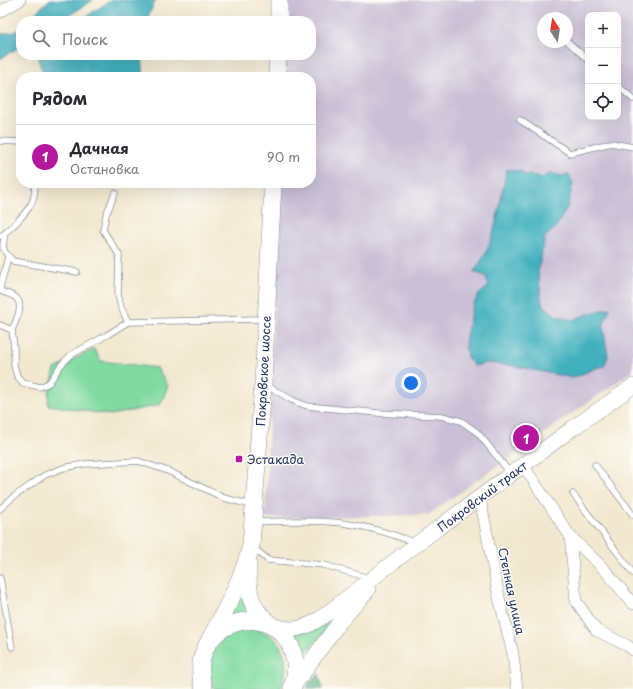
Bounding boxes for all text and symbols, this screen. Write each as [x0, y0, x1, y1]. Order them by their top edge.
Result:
north arrow [537, 12, 573, 48]
map controls [585, 12, 621, 120]
button: + [585, 12, 621, 48]
search box [16, 16, 316, 60]
icon: search [30, 27, 52, 49]
text: Поиск [62, 27, 108, 50]
button: − [585, 48, 621, 84]
button: locate [585, 84, 621, 120]
text: Рядом [32, 85, 87, 111]
text: Дачная [70, 136, 129, 159]
text: 1 [42, 147, 48, 166]
text: 90 m [267, 147, 300, 166]
text: Остановка [70, 159, 139, 178]
street label: Покровское шоссе [251, 315, 275, 427]
your location [401, 373, 421, 393]
pin: 1 [513, 423, 539, 453]
place label: Эстакада [247, 450, 304, 468]
marker: Эстакада [234, 454, 244, 464]
street label: Покровский тракт [433, 456, 531, 536]
street label: Степная улица [494, 546, 530, 637]

